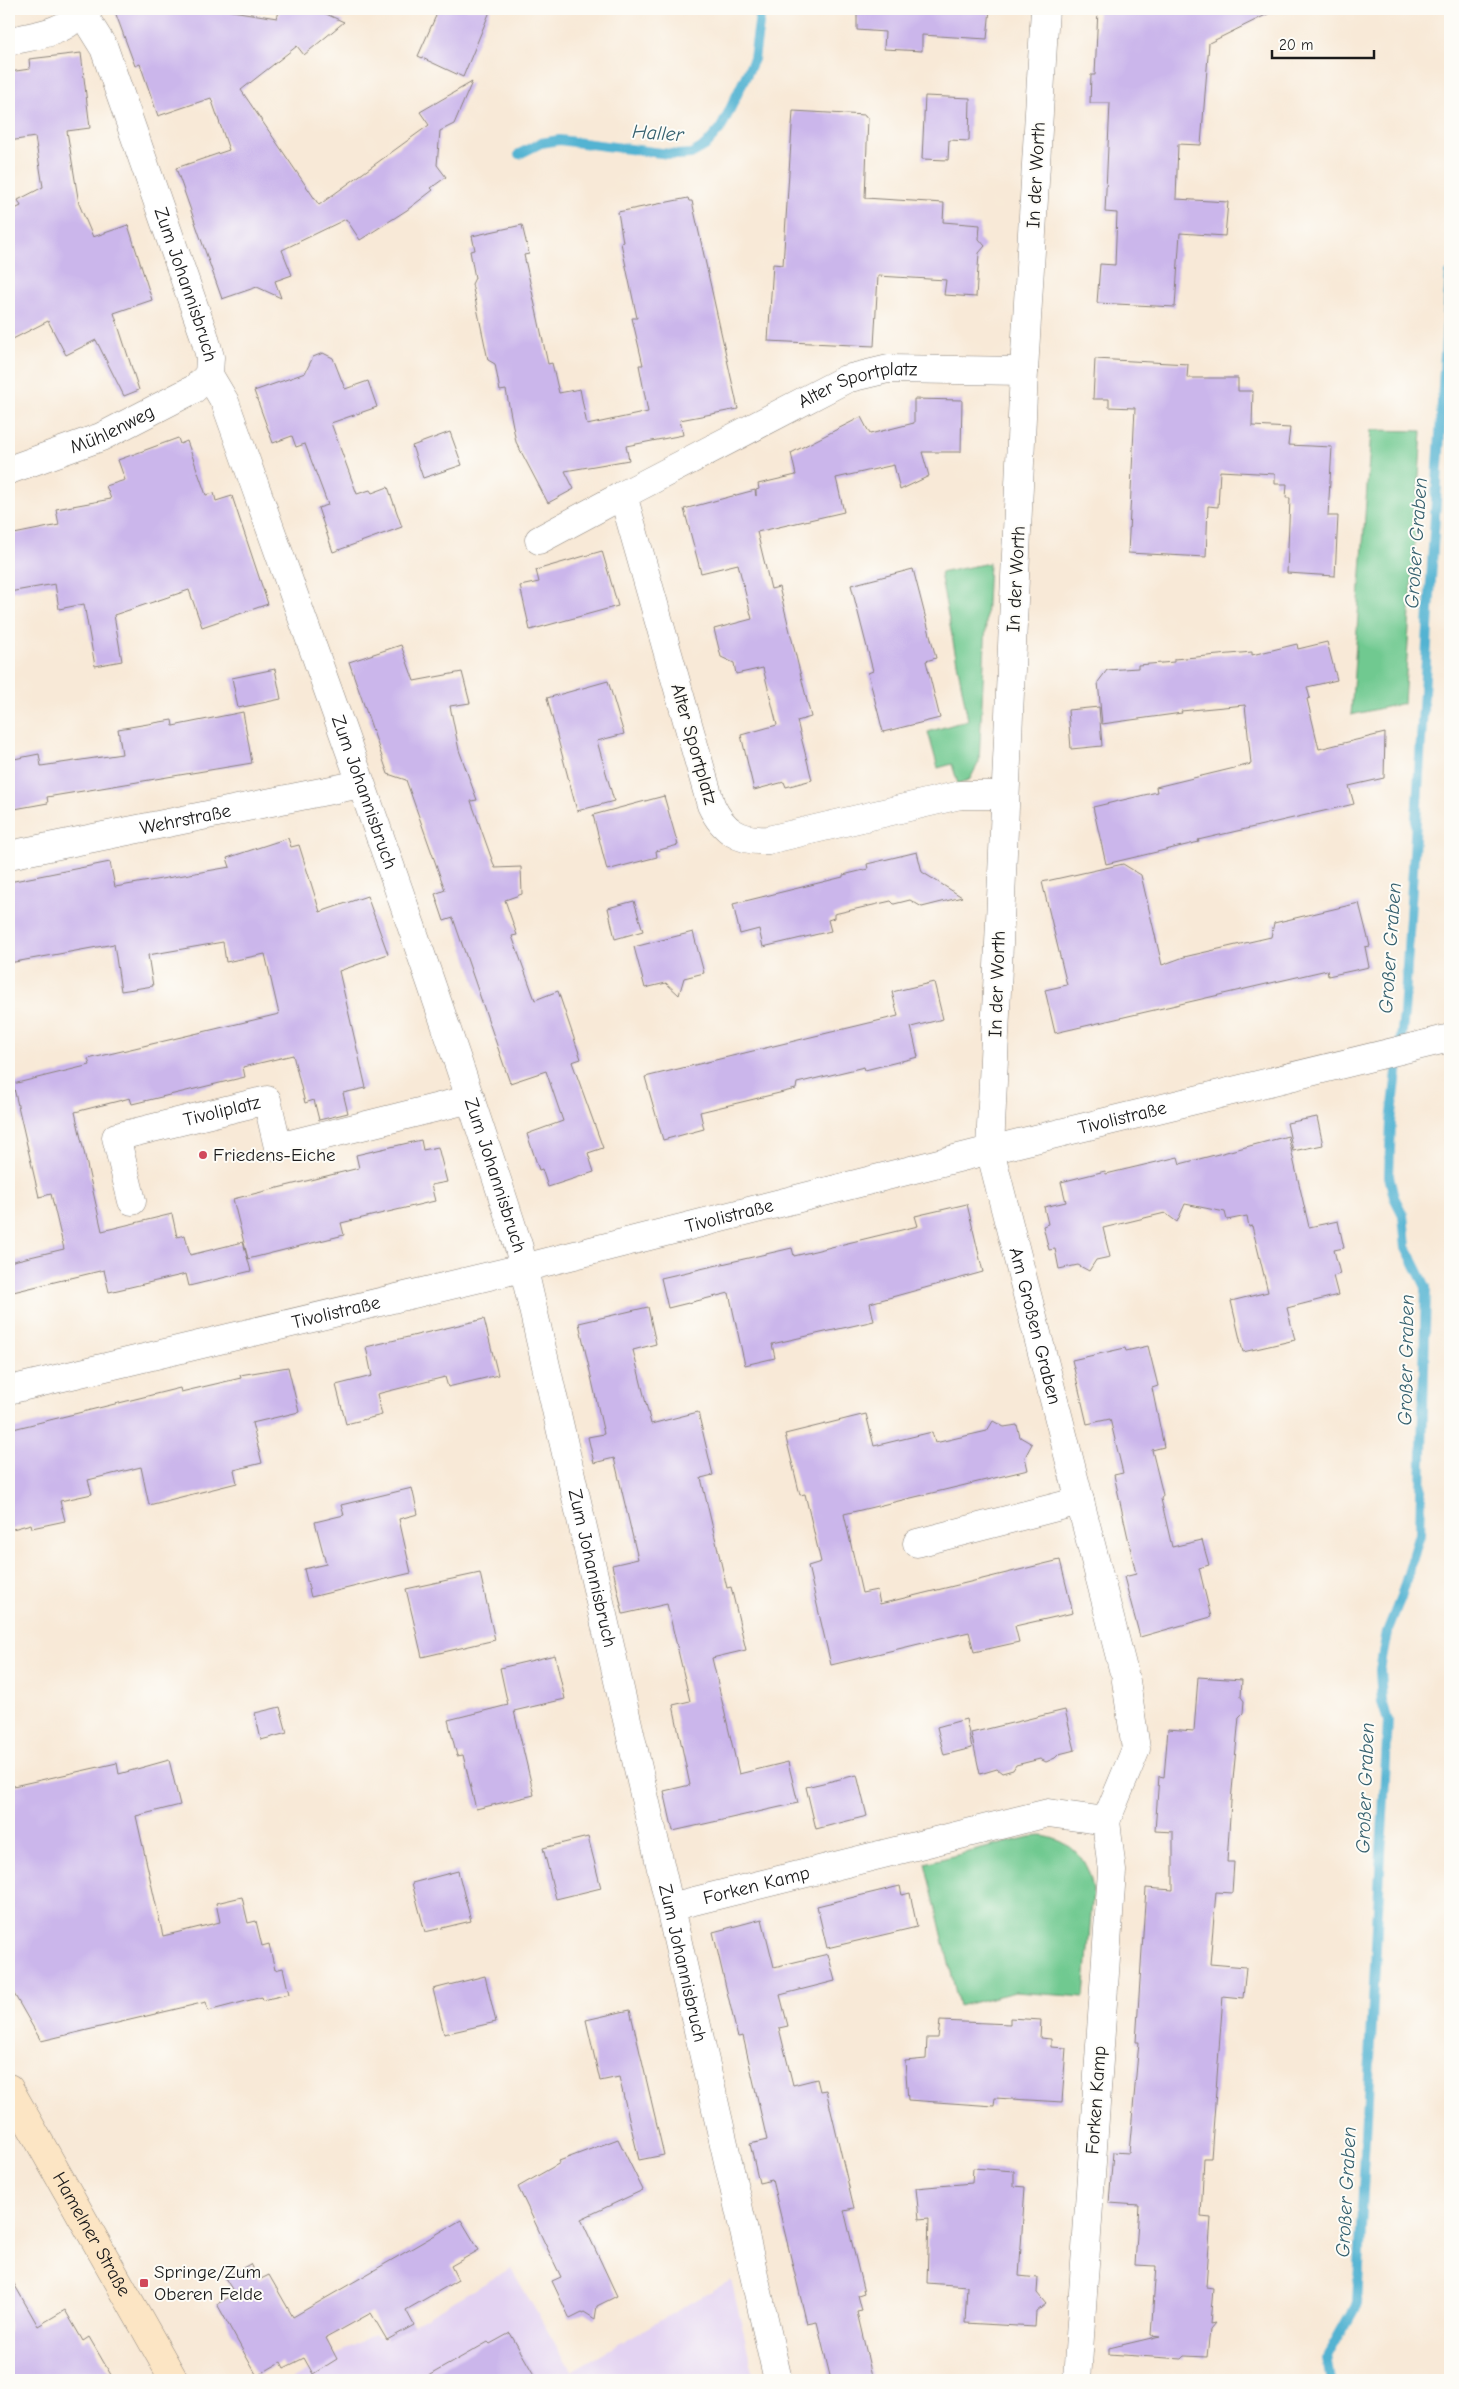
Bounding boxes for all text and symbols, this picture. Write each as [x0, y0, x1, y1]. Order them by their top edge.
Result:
scale bar [1272, 28, 1374, 60]
text: 20 m [1279, 36, 1313, 54]
water label: Haller [632, 120, 686, 146]
street label: In der Worth [1022, 121, 1050, 229]
street label: Zum Johannisbruch [149, 205, 222, 364]
street label: Alter Sportplatz [794, 358, 917, 413]
street label: Mühlenweg [67, 400, 158, 458]
water label: Großer Graben [1400, 477, 1432, 609]
street label: In der Worth [1002, 525, 1030, 633]
street label: Alter Sportplatz [666, 681, 722, 807]
street label: Zum Johannisbruch [327, 712, 402, 872]
street label: Wehrstraße [138, 799, 233, 839]
water label: Großer Graben [1374, 882, 1406, 1014]
street label: In der Worth [984, 930, 1010, 1038]
street label: Tivoliplatz [181, 1091, 262, 1131]
street label: Zum Johannisbruch [460, 1095, 531, 1256]
street label: Tivolistraße [1076, 1096, 1169, 1139]
place label: Friedens-Eiche [213, 1144, 336, 1166]
marker: Friedens-Eiche [197, 1149, 209, 1161]
street label: Tivolistraße [683, 1194, 776, 1238]
street label: Am Großen Graben [1004, 1245, 1066, 1407]
street label: Tivolistraße [289, 1291, 382, 1334]
water label: Großer Graben [1393, 1294, 1419, 1426]
street label: Zum Johannisbruch [564, 1487, 621, 1650]
water label: Großer Graben [1351, 1722, 1379, 1854]
street label: Forken Kamp [701, 1862, 812, 1909]
street label: Zum Johannisbruch [654, 1882, 711, 2044]
street label: Forken Kamp [1081, 2045, 1111, 2155]
water label: Großer Graben [1331, 2126, 1361, 2258]
street label: Hamelner Straße [48, 2168, 136, 2300]
place label: Springe/Zum Oberen Felde [154, 2261, 263, 2305]
marker: Springe/Zum Oberen Felde [138, 2277, 150, 2289]

